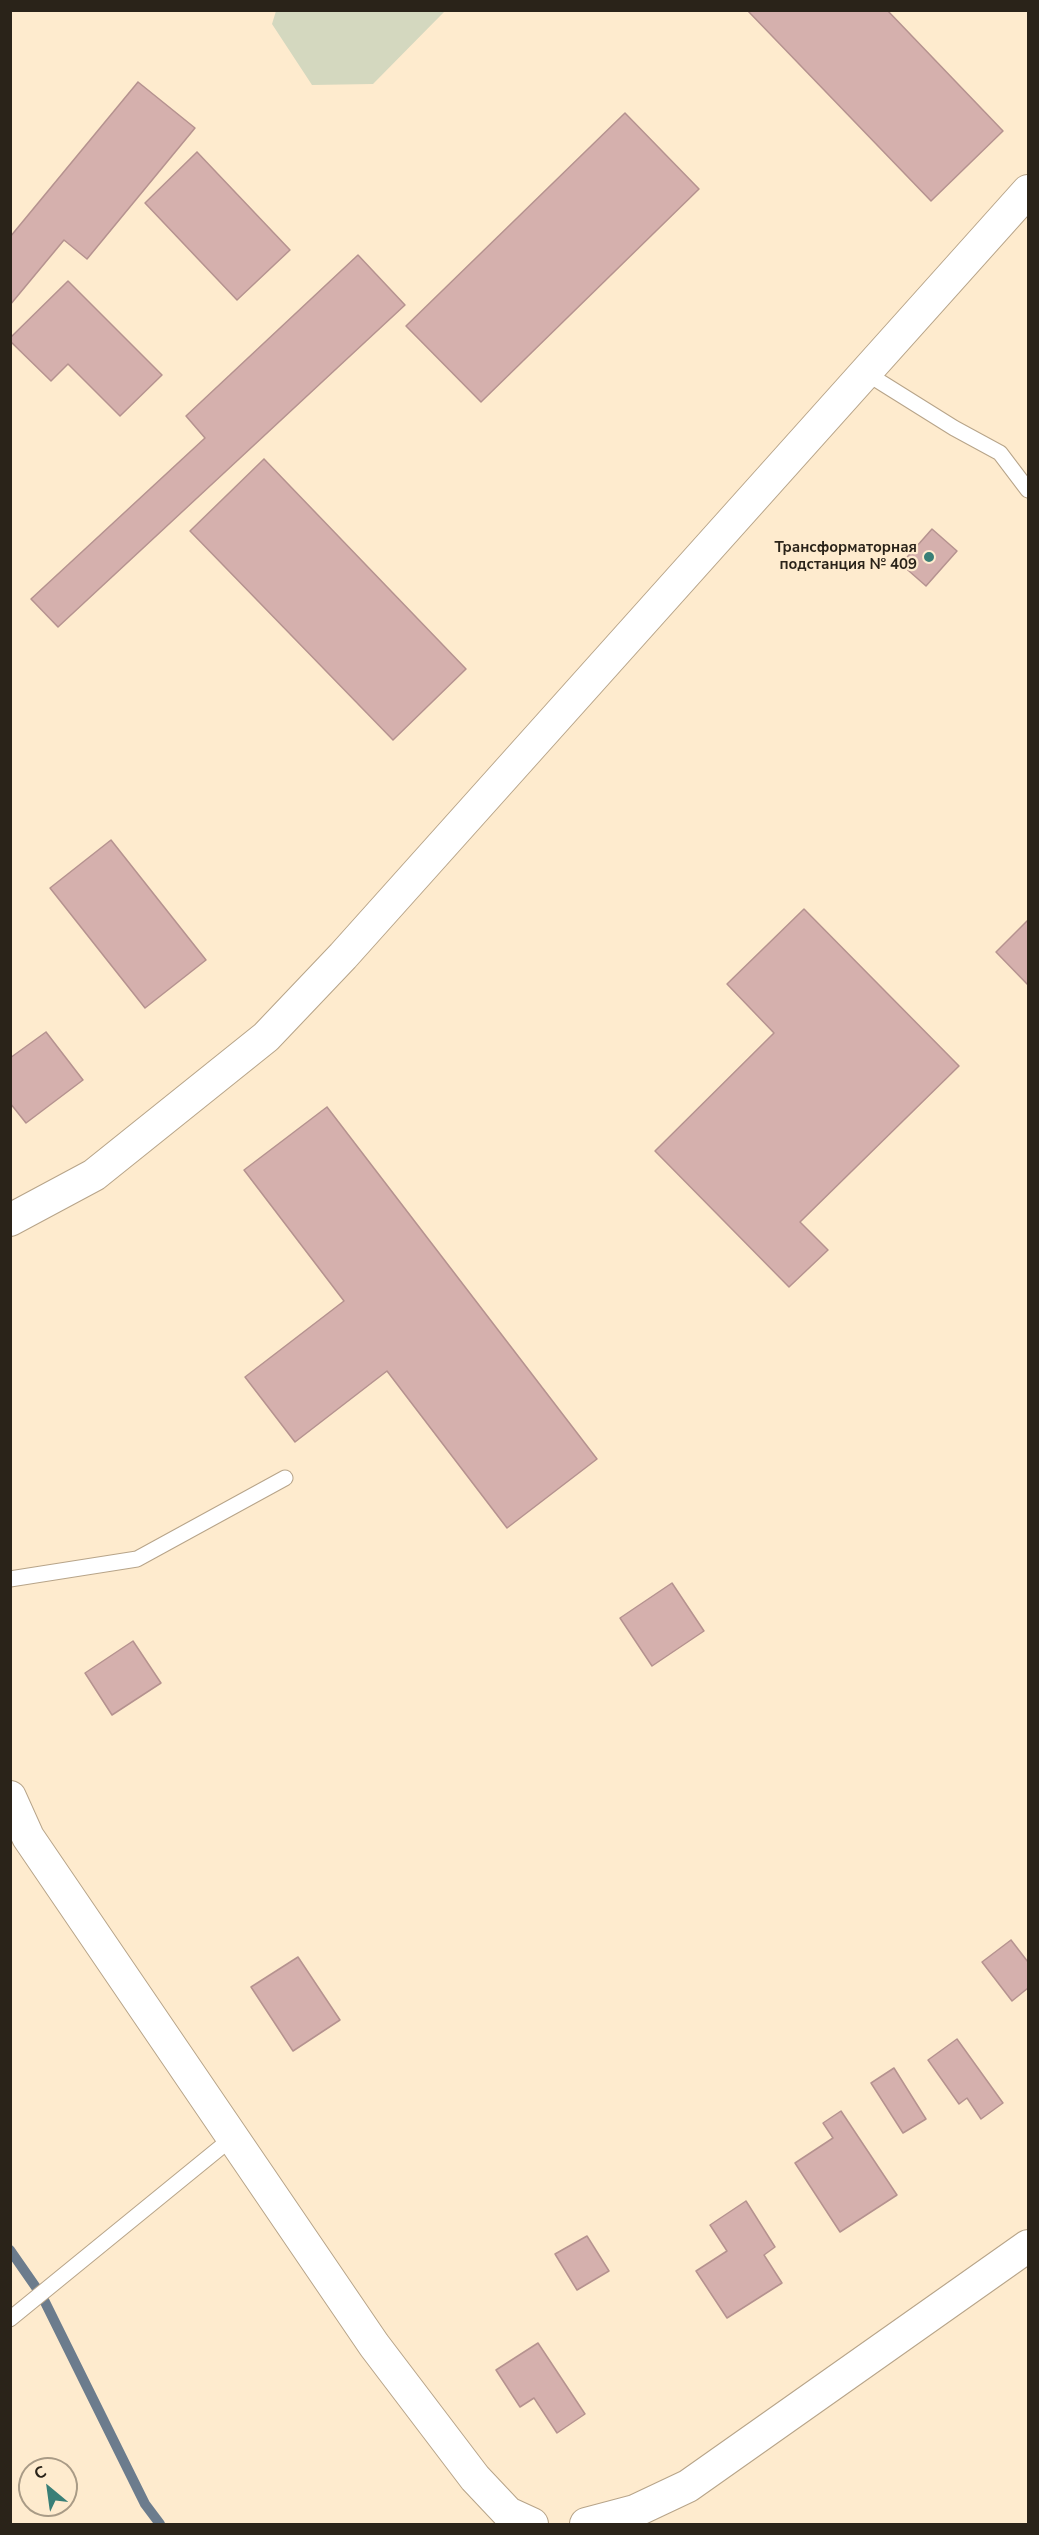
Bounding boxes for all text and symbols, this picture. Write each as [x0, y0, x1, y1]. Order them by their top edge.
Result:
place label: Трансформаторная подстанция № 409 [774, 539, 917, 574]
marker: Трансформаторная подстанция № 409 [922, 550, 936, 564]
north arrow [18, 2457, 78, 2517]
text: С [30, 2461, 50, 2485]

